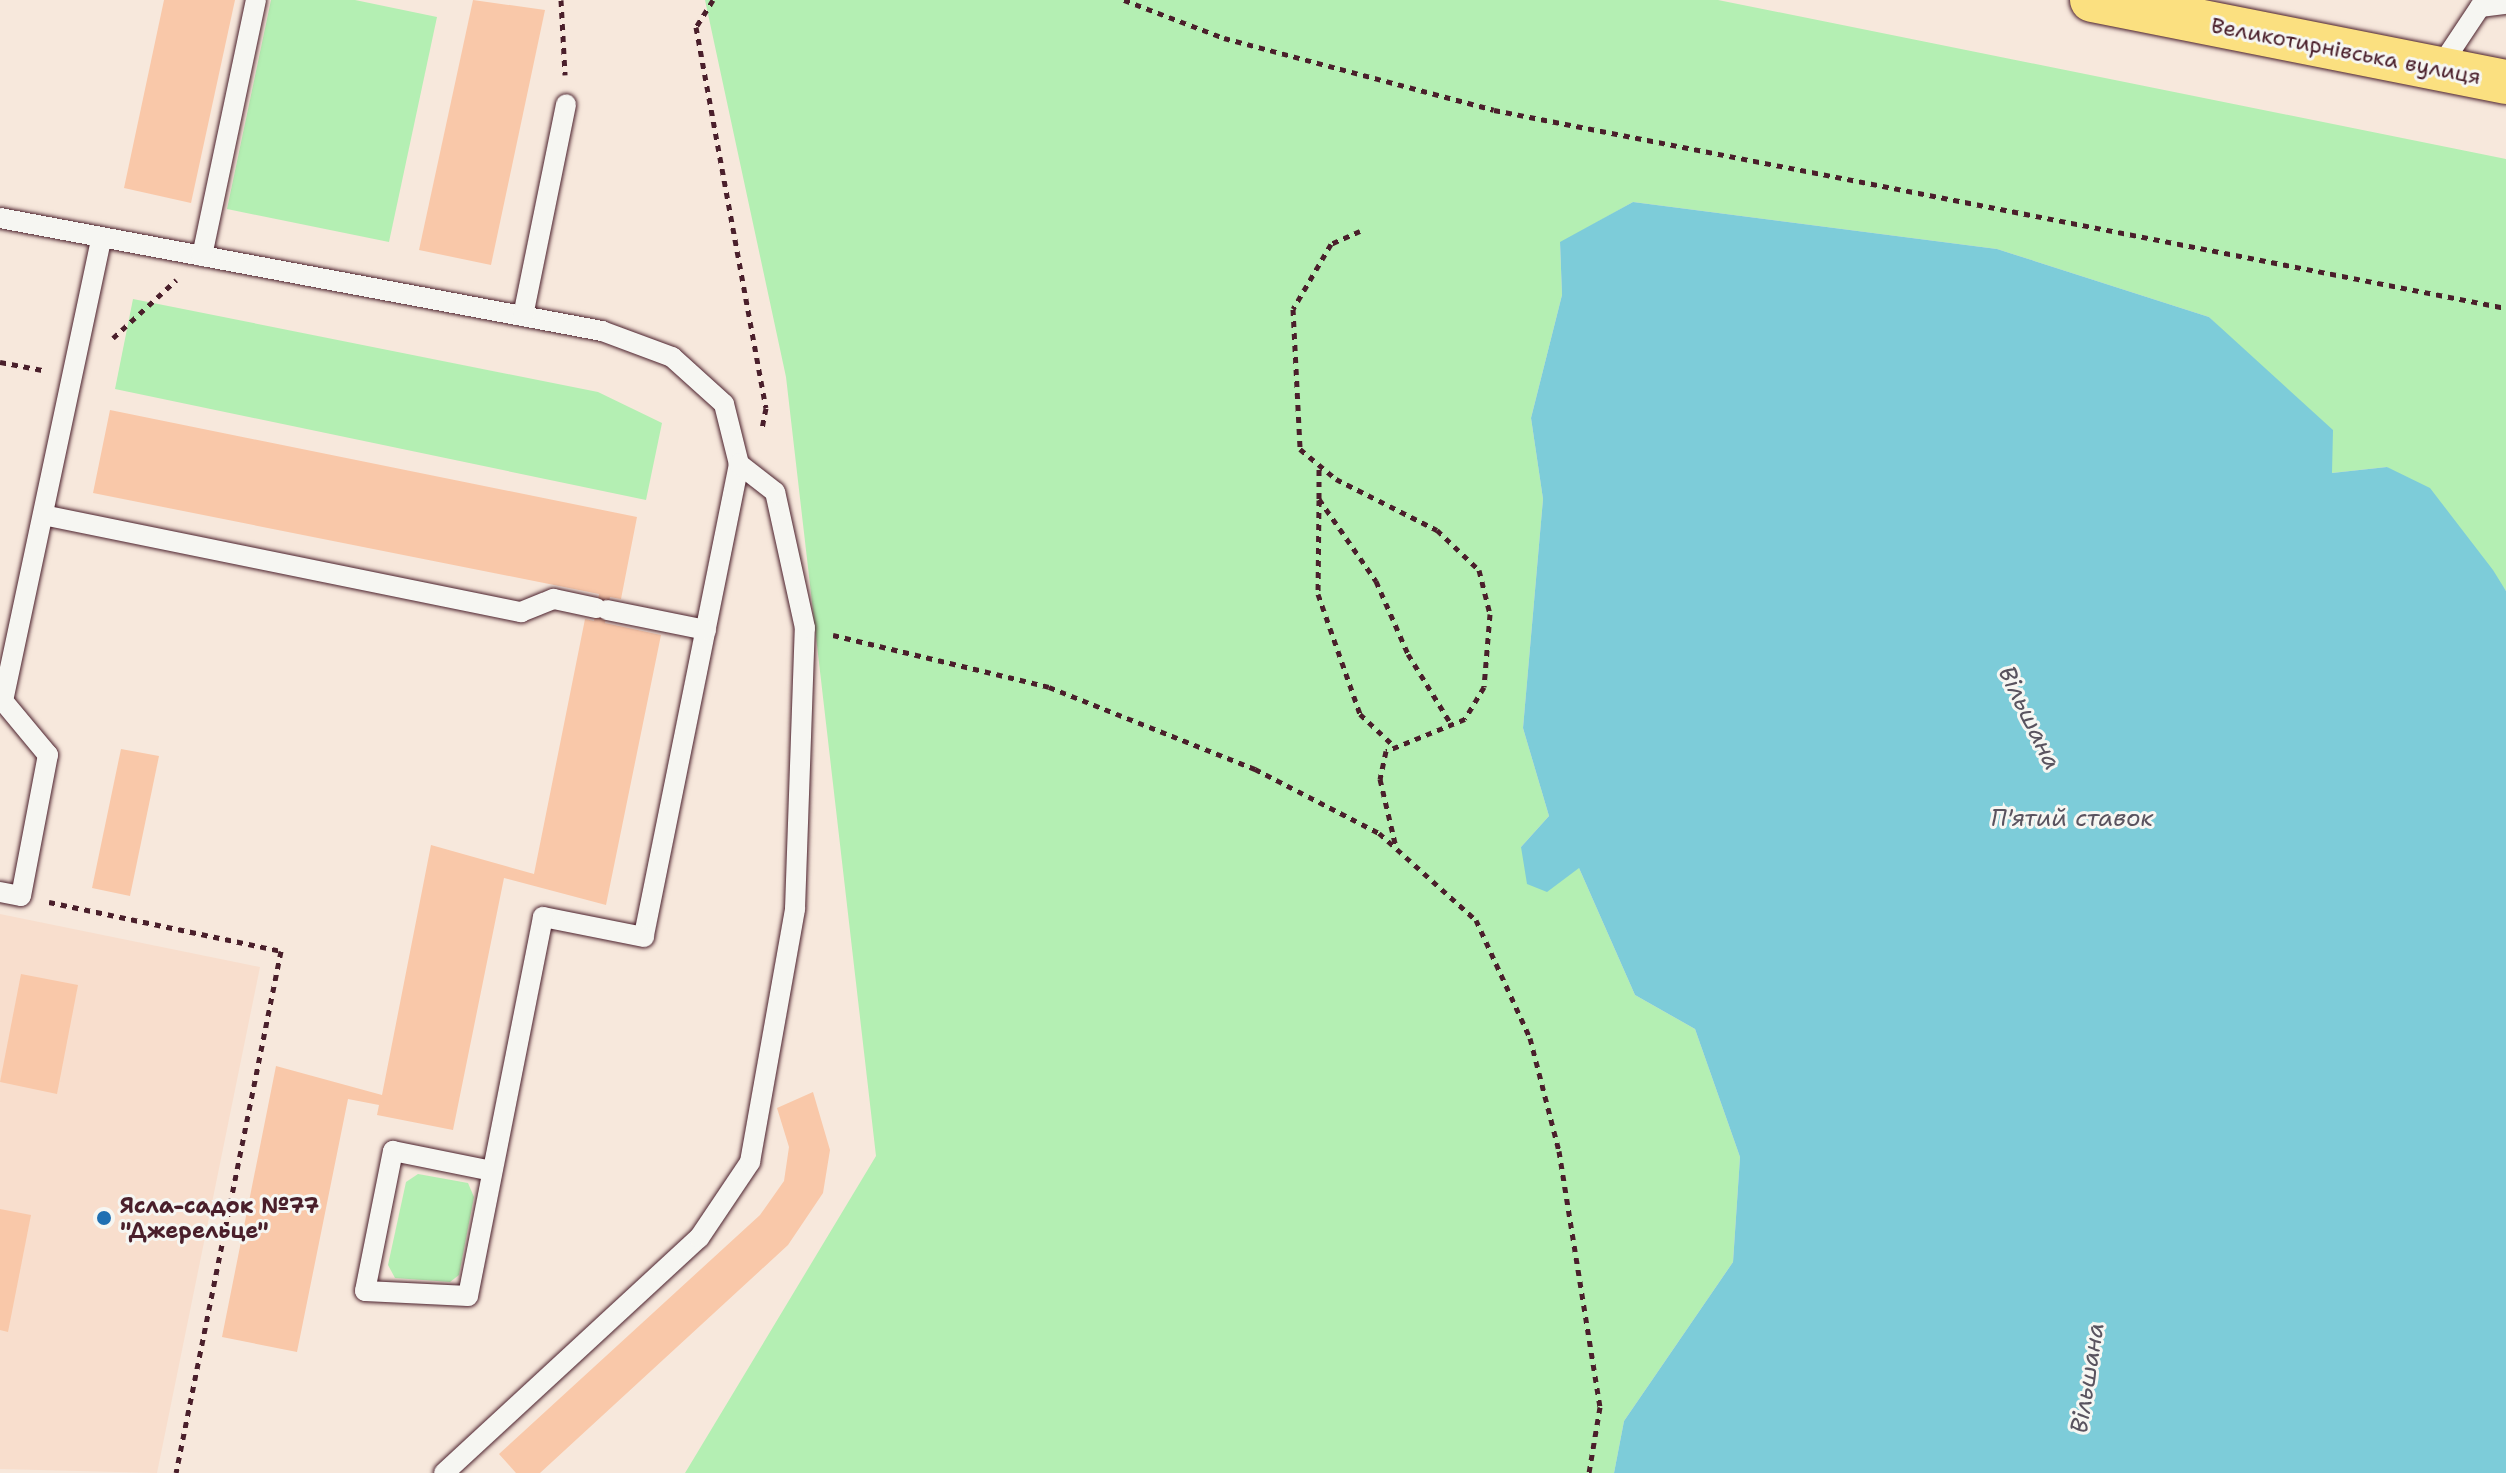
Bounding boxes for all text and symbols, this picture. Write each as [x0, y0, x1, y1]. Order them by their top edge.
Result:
street label: Великотирнівська вулиця [2209, 12, 2483, 90]
water label: Вільшана [1992, 661, 2066, 775]
water label: П'ятий ставок [1991, 805, 2153, 833]
place label: Ясла-садок №77 "Джерельце" [120, 1192, 319, 1244]
marker: Ясла-садок №77 "Джерельце" [95, 1209, 113, 1227]
water label: Вільшана [2065, 1321, 2111, 1435]

